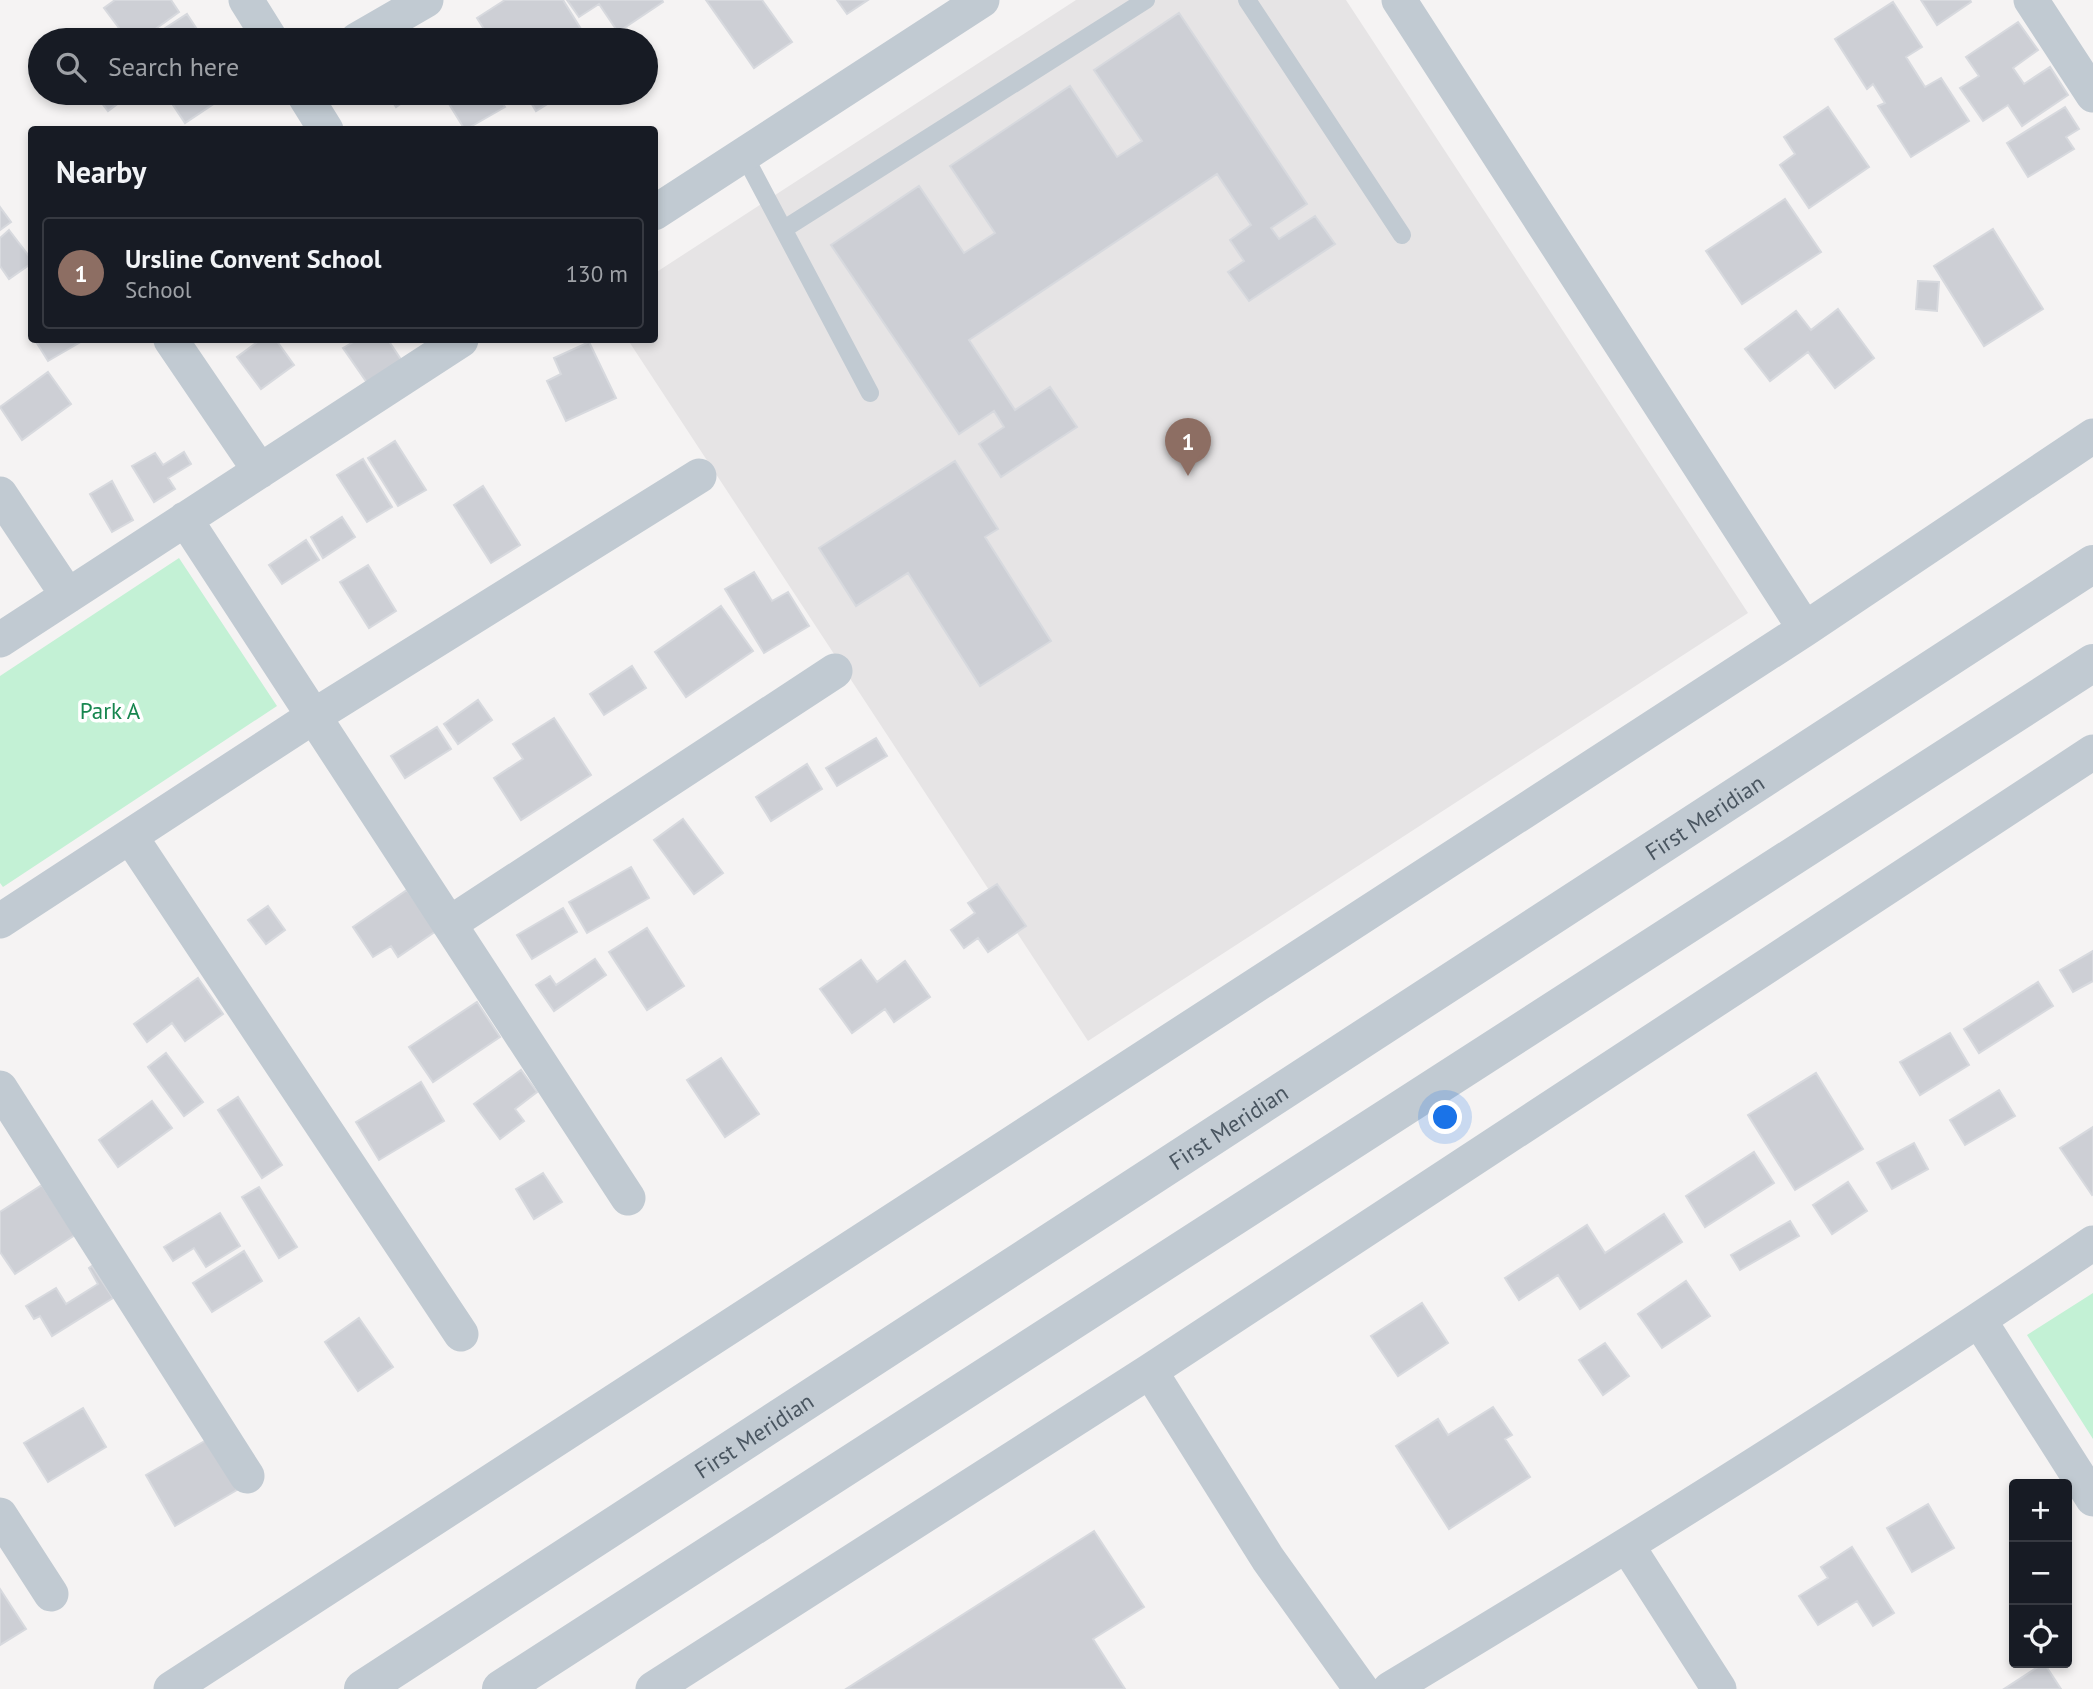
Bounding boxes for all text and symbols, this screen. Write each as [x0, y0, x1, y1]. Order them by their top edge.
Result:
search box [28, 28, 658, 105]
icon: search [52, 48, 90, 86]
text: Search here [108, 50, 239, 83]
text: Nearby [56, 152, 146, 191]
text: Ursline Convent School [125, 242, 381, 275]
text: 1 [74, 259, 88, 288]
text: 130 m [566, 259, 628, 288]
text: School [125, 275, 192, 304]
pin: 1 [1165, 418, 1211, 476]
park label: Park A [80, 696, 141, 725]
street label: First Meridian [1639, 768, 1769, 866]
street label: First Meridian [1163, 1077, 1293, 1176]
your location [1428, 1100, 1462, 1134]
street label: First Meridian [689, 1386, 819, 1484]
map controls [2009, 1479, 2072, 1668]
button: + [2009, 1479, 2072, 1542]
button: − [2009, 1542, 2072, 1605]
button: locate [2009, 1605, 2072, 1668]

